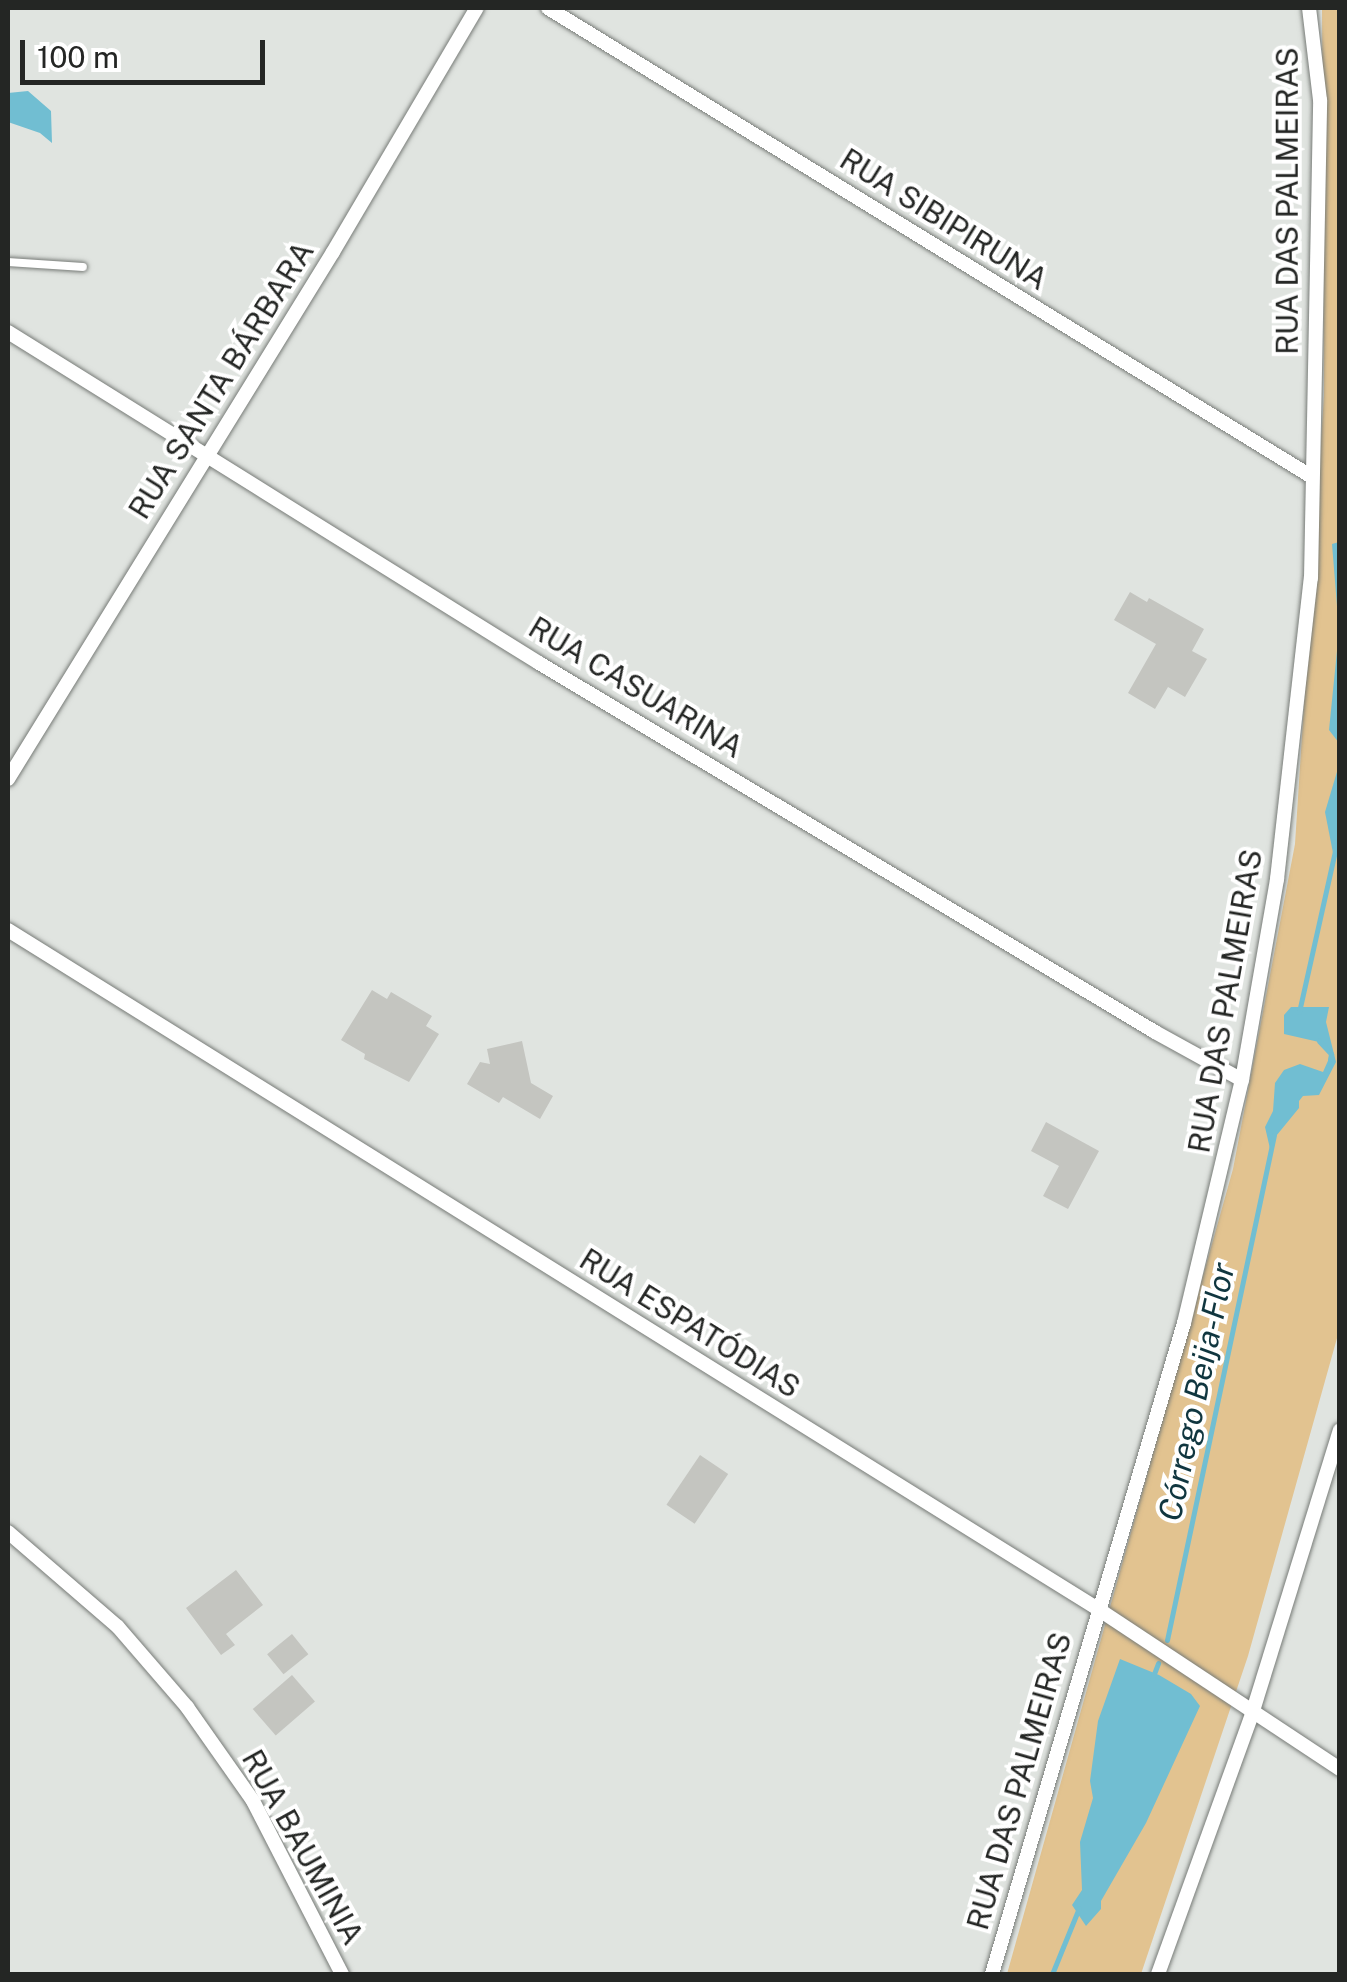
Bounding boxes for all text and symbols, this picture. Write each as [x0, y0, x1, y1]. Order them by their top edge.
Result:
scale bar [25, 20, 270, 82]
text: 100 m [37, 39, 119, 75]
street label: RUA DAS PALMEIRAS [1269, 47, 1305, 355]
street label: RUA SIBIPIRUNA [834, 141, 1054, 297]
street label: RUA SANTA BÁRBARA [121, 235, 321, 525]
street label: RUA CASUARINA [522, 609, 750, 765]
street label: RUA DAS PALMEIRAS [1181, 846, 1269, 1156]
street label: RUA ESPATÓDIAS [573, 1241, 807, 1405]
water label: Córrego Beija-Flor [1151, 1259, 1243, 1525]
street label: RUA DAS PALMEIRAS [959, 1628, 1079, 1934]
street label: RUA BAUMINIA [235, 1743, 371, 1951]

